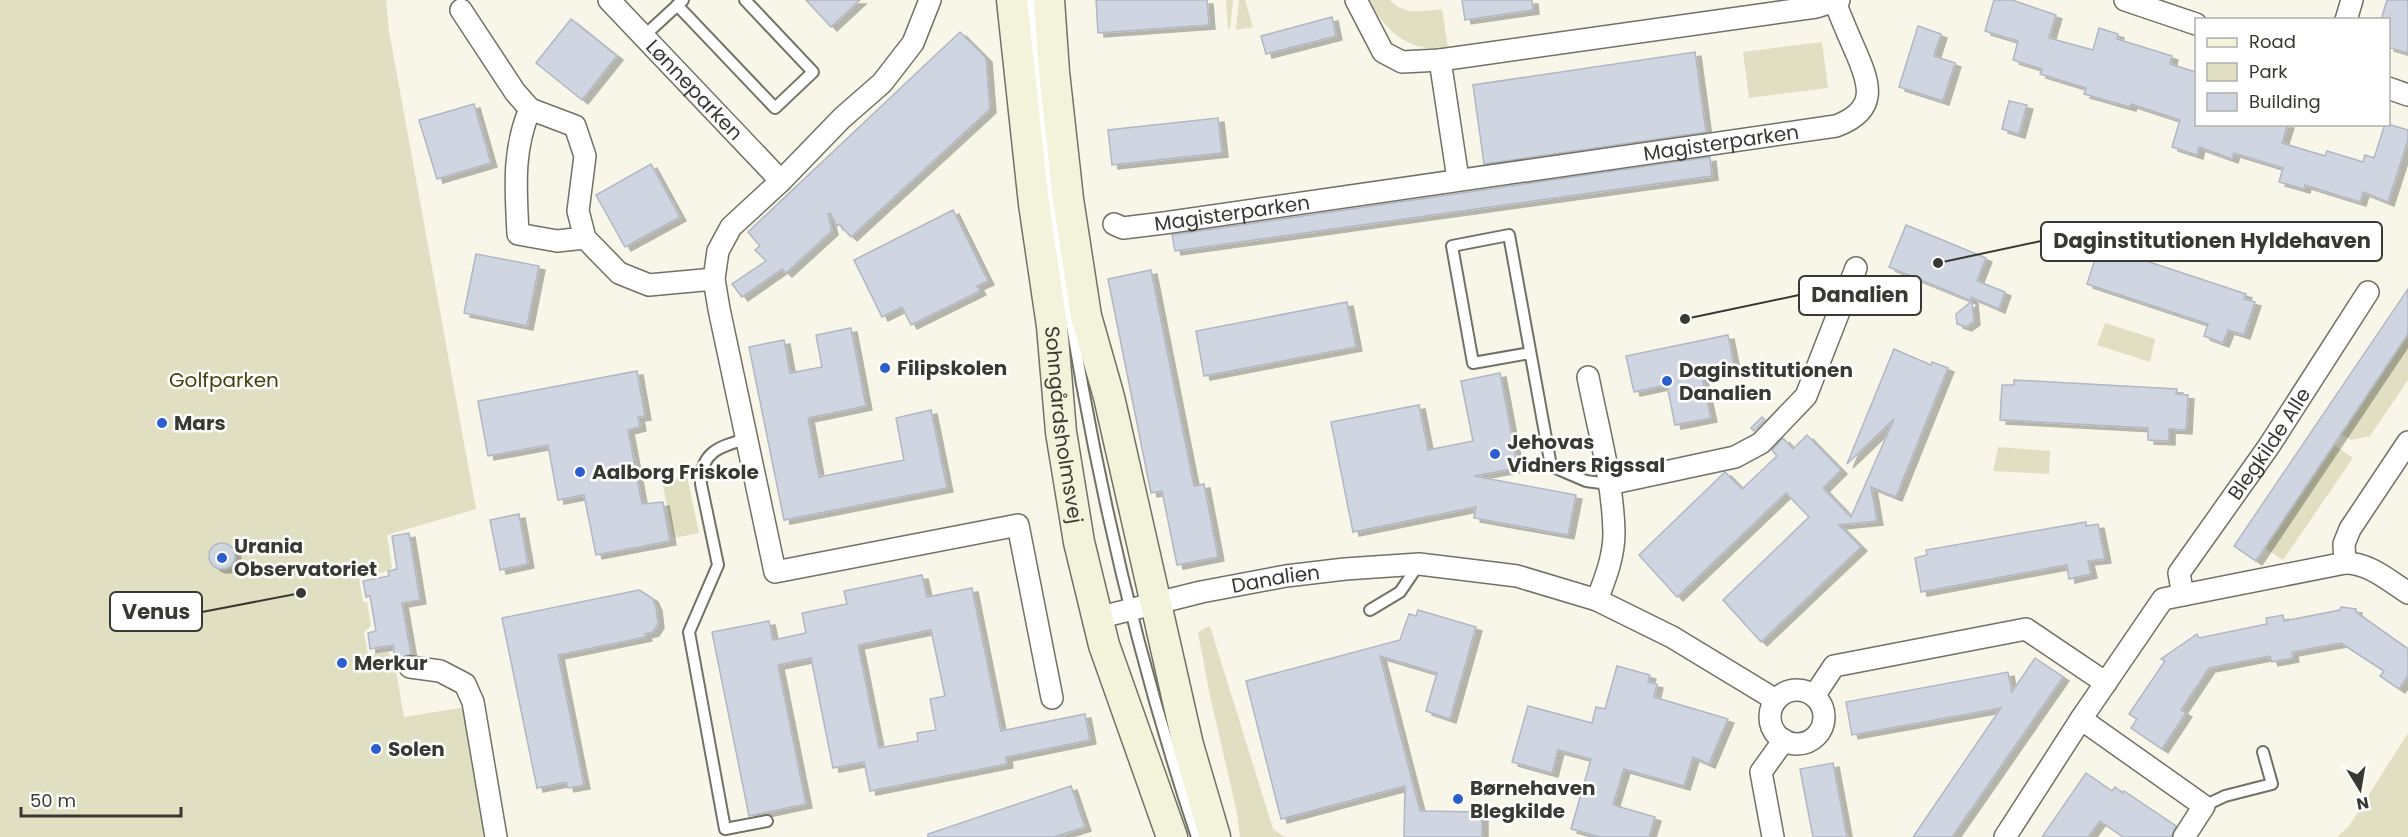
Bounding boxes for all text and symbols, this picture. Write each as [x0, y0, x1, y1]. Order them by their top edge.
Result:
legend [2195, 18, 2390, 126]
text: Road [2249, 29, 2296, 54]
street label: Lønneparken [640, 33, 749, 146]
text: Park [2249, 59, 2288, 84]
text: Building [2249, 89, 2321, 114]
street label: Magisterparken [1641, 118, 1801, 168]
street label: Magisterparken [1153, 188, 1312, 238]
callout: Daginstitutionen Hyldehaven [2041, 222, 2382, 261]
text: Daginstitutionen Hyldehaven [2053, 226, 2371, 255]
callout: Danalien [1799, 276, 1921, 315]
text: Danalien [1811, 280, 1909, 309]
street label: Sohngårdsholmsvej [1038, 325, 1090, 526]
place label: Filipskolen [897, 354, 1007, 382]
place label: Daginstitutionen Danalien [1679, 356, 1853, 407]
marker: Filipskolen [878, 361, 892, 375]
park label: Golfparken [169, 366, 279, 394]
marker: Daginstitutionen Danalien [1660, 374, 1674, 388]
street label: Blegkilde Alle [2221, 382, 2317, 506]
place label: Mars [174, 409, 226, 437]
marker: Mars [155, 416, 169, 430]
place label: Jehovas Vidners Rigssal [1507, 428, 1665, 479]
marker: Jehovas Vidners Rigssal [1488, 447, 1502, 461]
place label: Aalborg Friskole [592, 458, 759, 486]
marker: Aalborg Friskole [573, 465, 587, 479]
place label: Urania Observatoriet [234, 532, 377, 583]
marker: Urania Observatoriet [215, 551, 229, 565]
street label: Danalien [1229, 558, 1321, 600]
callout: Venus [110, 592, 202, 631]
text: Venus [122, 597, 190, 626]
place label: Merkur [354, 649, 428, 677]
marker: Merkur [335, 656, 349, 670]
place label: Solen [388, 735, 445, 763]
marker: Solen [369, 742, 383, 756]
north arrow [2330, 759, 2390, 819]
place label: Børnehaven Blegkilde [1470, 774, 1596, 825]
scale bar [21, 780, 182, 818]
text: 50 m [30, 788, 76, 813]
text: N [2355, 791, 2371, 816]
marker: Børnehaven Blegkilde [1451, 792, 1465, 806]

